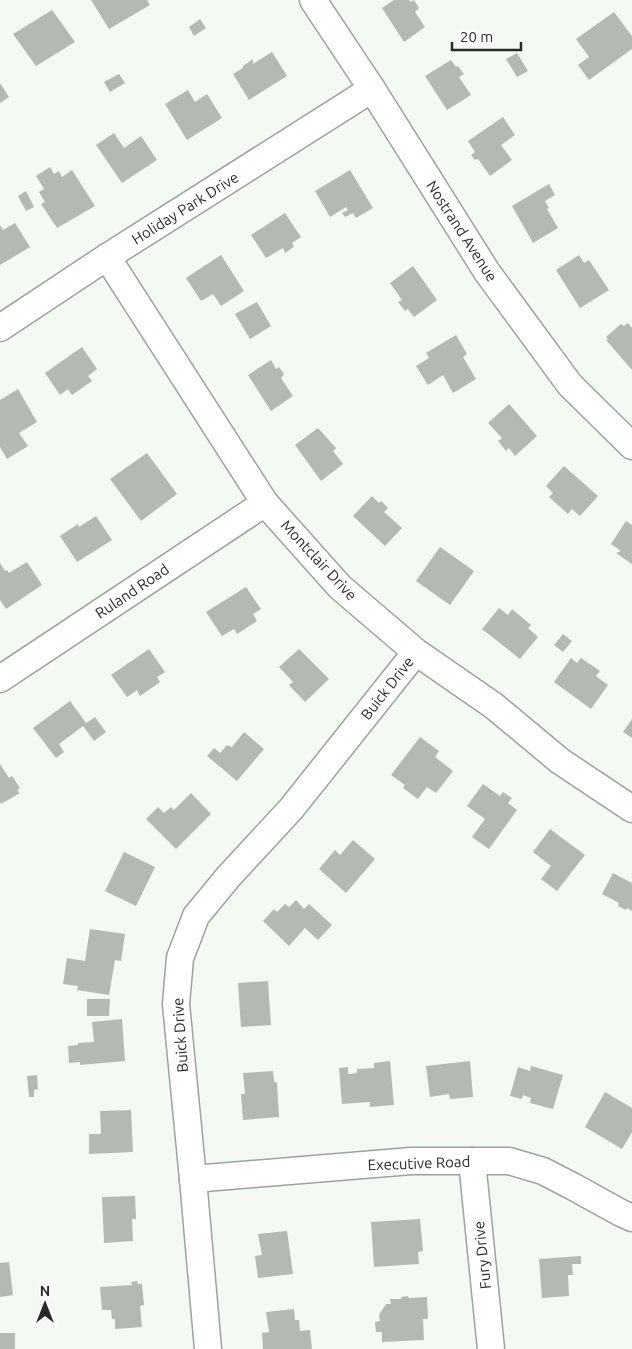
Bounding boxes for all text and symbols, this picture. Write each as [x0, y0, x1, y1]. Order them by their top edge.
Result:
scale bar [452, 20, 521, 52]
text: 20 m [460, 28, 493, 45]
street label: Holiday Park Drive [128, 168, 242, 248]
street label: Nostrand Avenue [423, 177, 501, 285]
street label: Montclair Drive [278, 516, 360, 604]
street label: Ruland Road [92, 560, 172, 622]
street label: Buick Drive [357, 653, 417, 723]
street label: Buick Drive [169, 997, 191, 1073]
street label: Executive Road [367, 1153, 471, 1173]
street label: Fury Drive [470, 1220, 494, 1290]
north arrow [20, 1279, 70, 1329]
text: N [40, 1283, 50, 1299]

